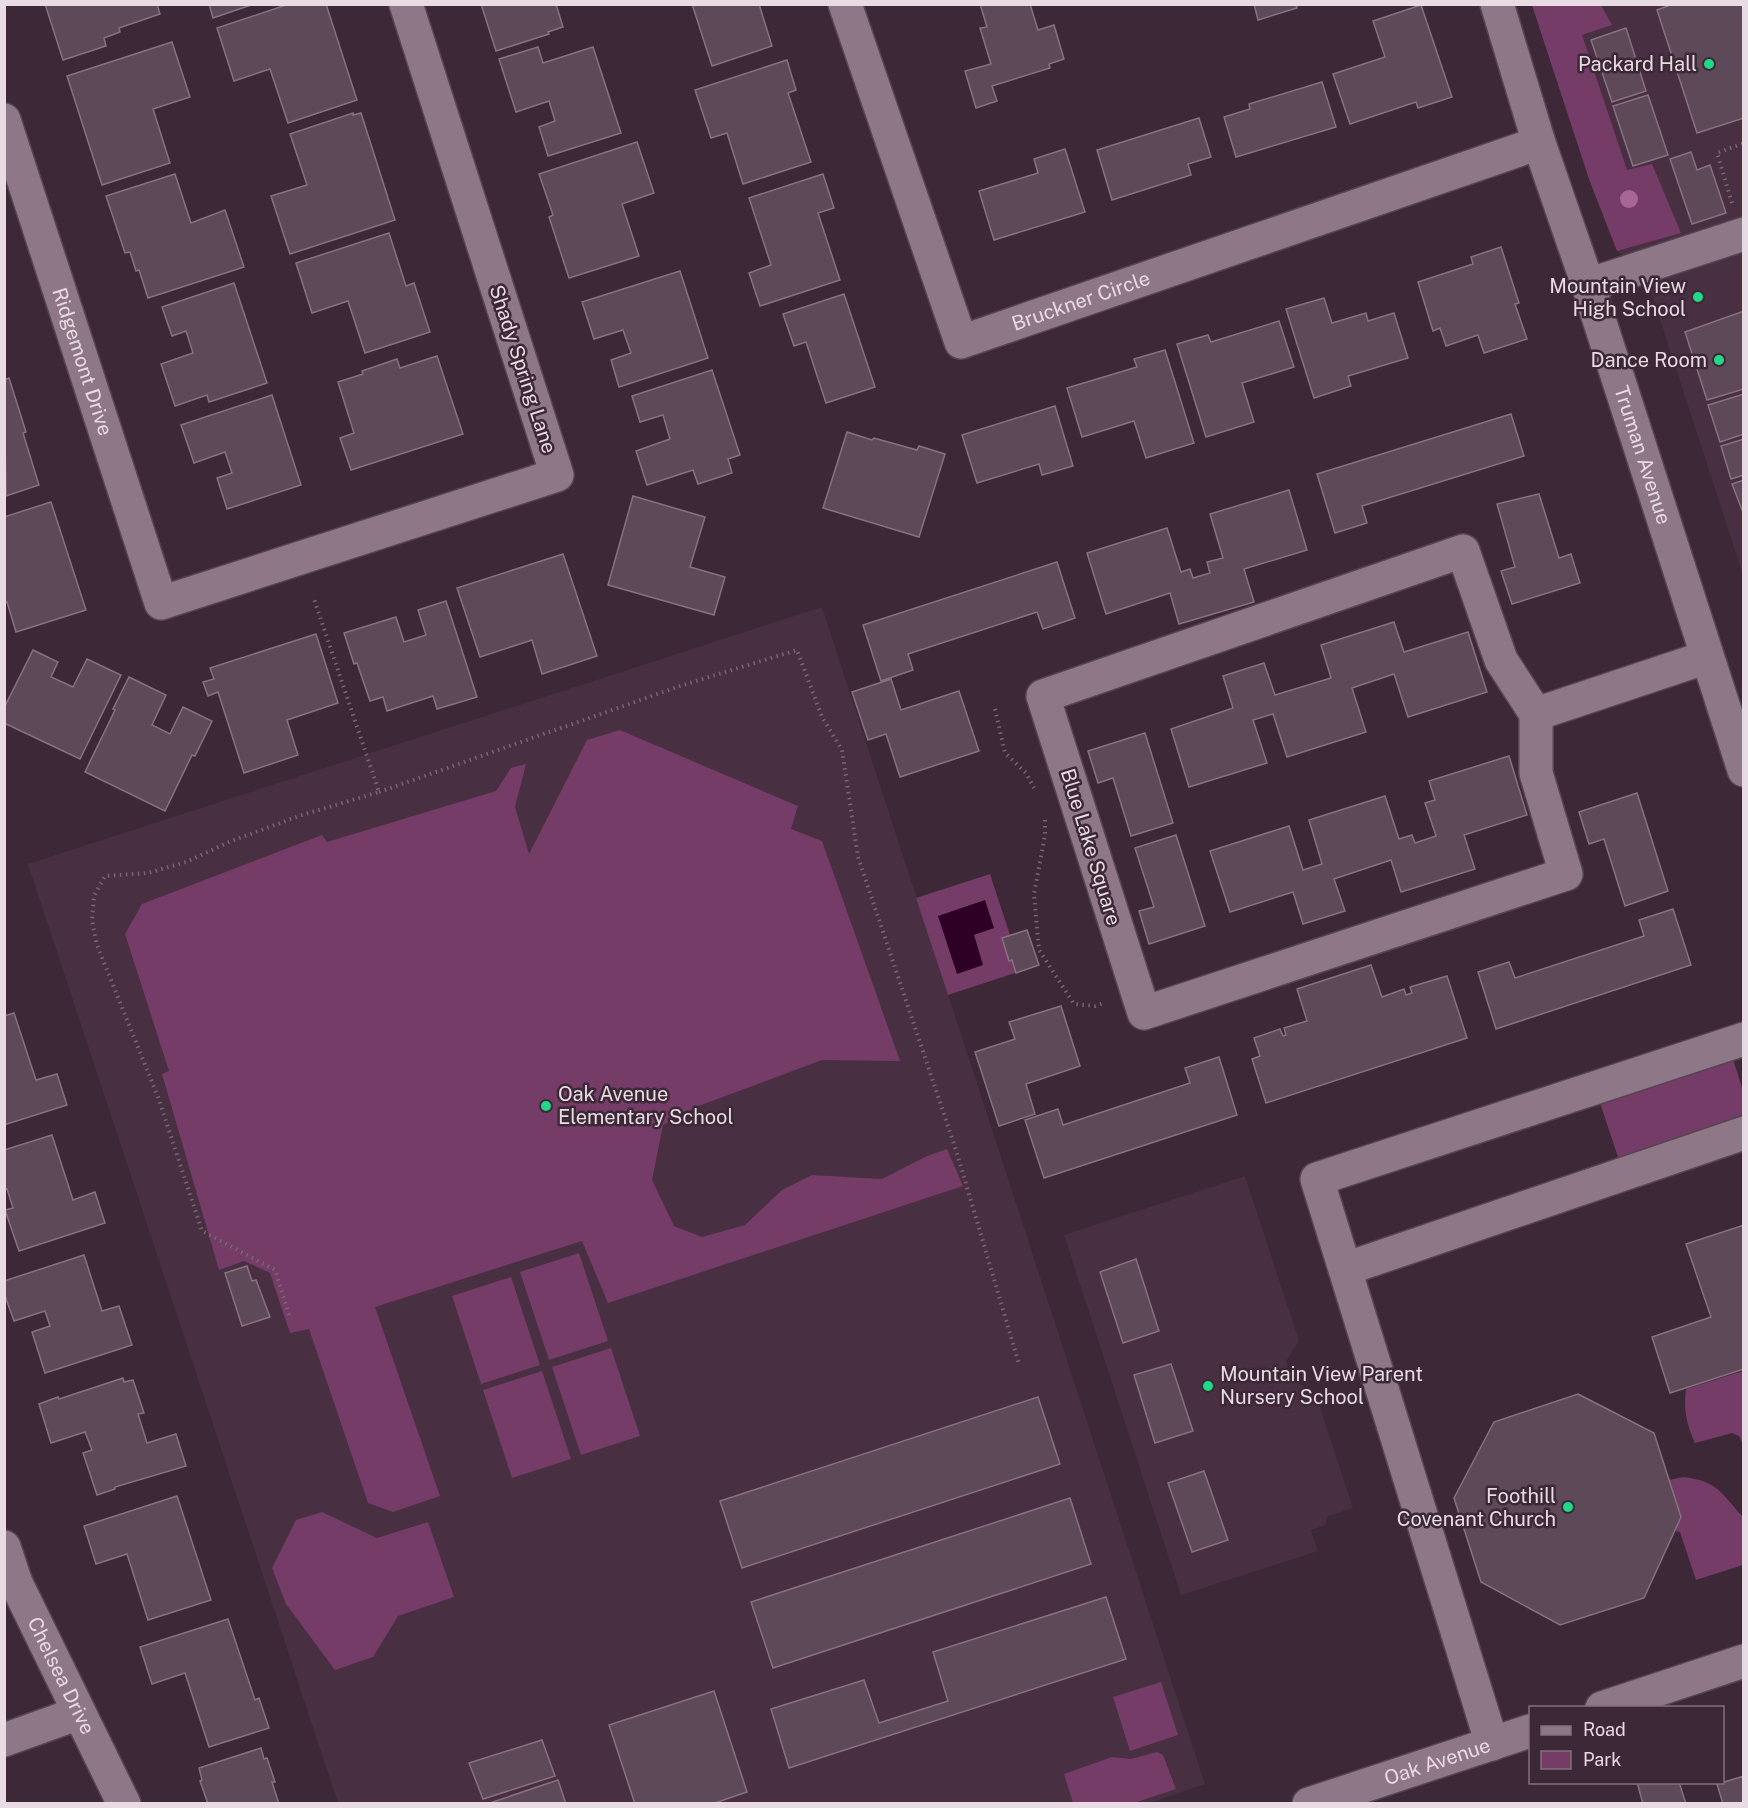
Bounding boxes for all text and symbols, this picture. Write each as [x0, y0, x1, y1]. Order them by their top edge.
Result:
place label: Packard Hall [1578, 52, 1697, 76]
marker: Packard Hall [1702, 57, 1716, 71]
street label: Bruckner Circle [1008, 266, 1153, 336]
place label: Mountain View High School [1549, 274, 1686, 321]
street label: Shady Spring Lane [484, 282, 562, 456]
street label: Ridgemont Drive [47, 285, 118, 439]
marker: Mountain View High School [1691, 290, 1705, 304]
place label: Dance Room [1591, 348, 1707, 372]
marker: Dance Room [1712, 353, 1726, 367]
street label: Truman Avenue [1609, 383, 1676, 527]
street label: Blue Lake Square [1056, 766, 1126, 928]
place label: Oak Avenue Elementary School [558, 1082, 733, 1129]
marker: Oak Avenue Elementary School [539, 1099, 553, 1113]
place label: Mountain View Parent Nursery School [1220, 1362, 1423, 1409]
marker: Mountain View Parent Nursery School [1201, 1379, 1215, 1393]
place label: Foothill Covenant Church [1397, 1484, 1556, 1531]
marker: Foothill Covenant Church [1561, 1500, 1575, 1514]
street label: Chelsea Drive [22, 1613, 100, 1738]
legend [1529, 1706, 1724, 1784]
text: Road [1583, 1719, 1626, 1740]
street label: Oak Avenue [1381, 1733, 1493, 1790]
text: Park [1583, 1749, 1621, 1770]

